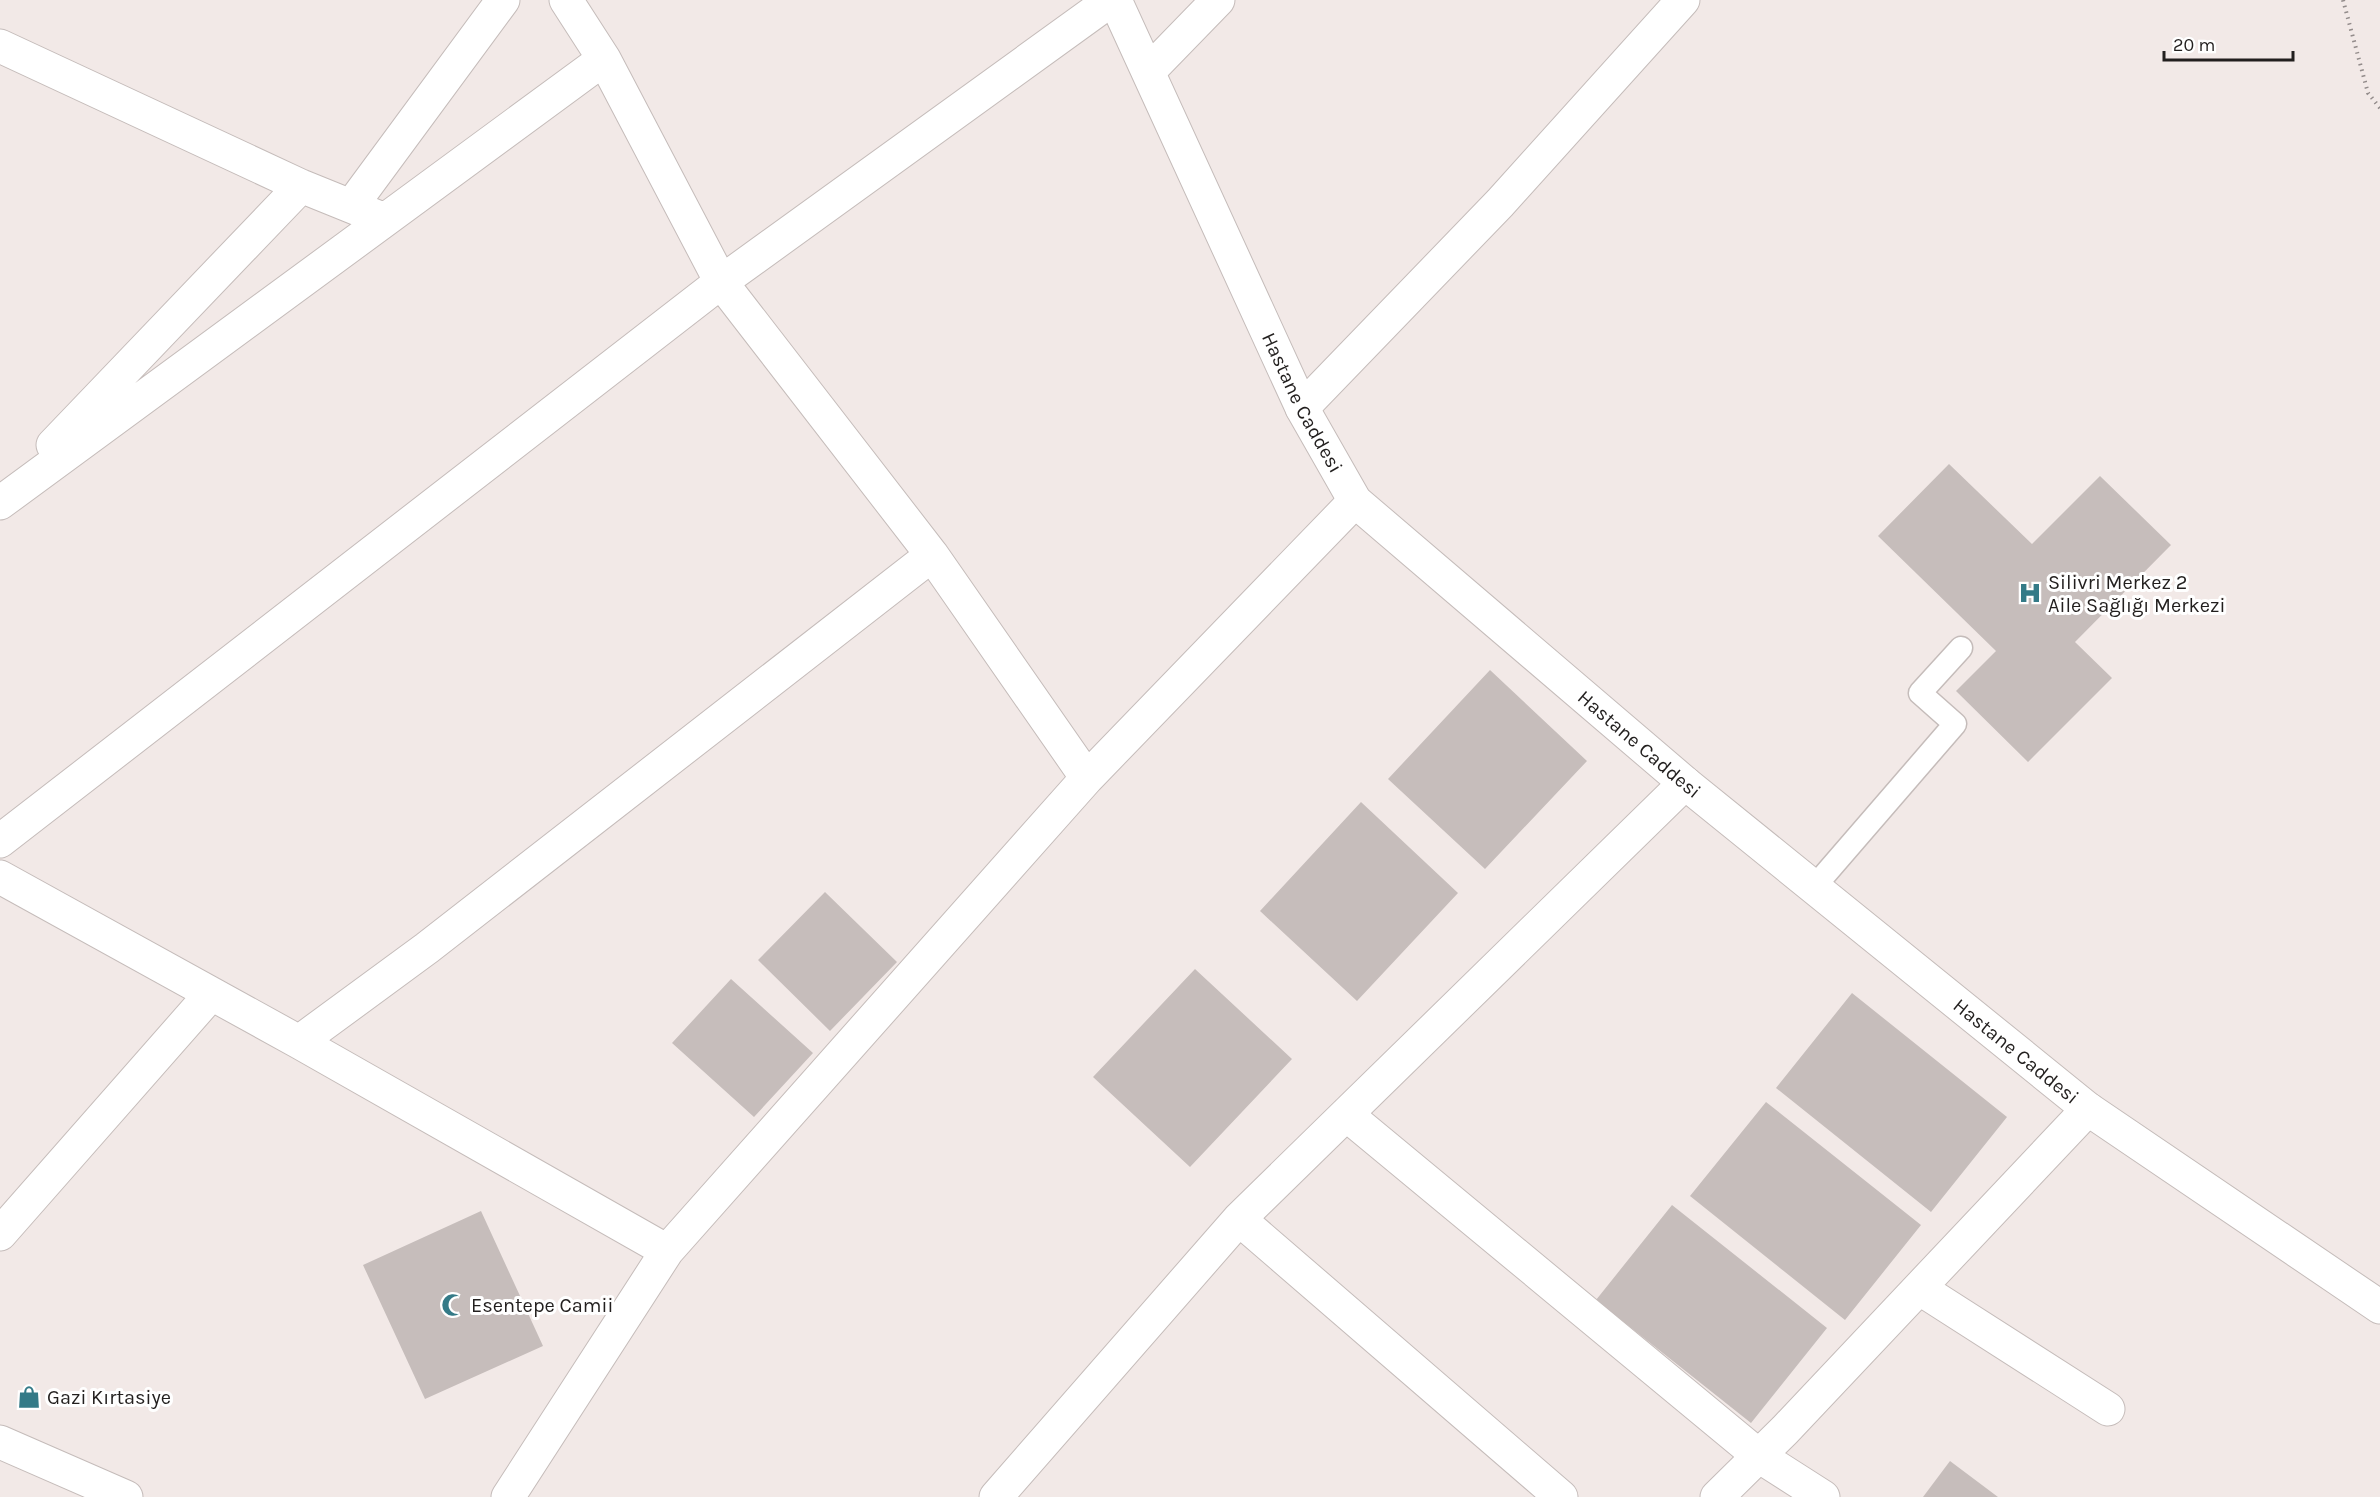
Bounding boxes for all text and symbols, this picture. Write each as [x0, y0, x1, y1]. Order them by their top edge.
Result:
scale bar [2164, 24, 2293, 62]
text: 20 m [2173, 34, 2215, 56]
street label: Hastane Caddesi [1257, 329, 1348, 477]
place label: Silivri Merkez 2 Aile Sağlığı Merkezi [2048, 571, 2225, 617]
hospital icon: Silivri Merkez 2 Aile Sağlığı Merkezi [2017, 580, 2043, 606]
street label: Hastane Caddesi [1573, 685, 1706, 803]
street label: Hastane Caddesi [1949, 993, 2083, 1108]
mosque icon: Esentepe Camii [440, 1292, 466, 1318]
place label: Esentepe Camii [471, 1294, 614, 1317]
shop icon: Gazi Kırtasiye [16, 1384, 42, 1410]
place label: Gazi Kırtasiye [47, 1386, 171, 1409]

